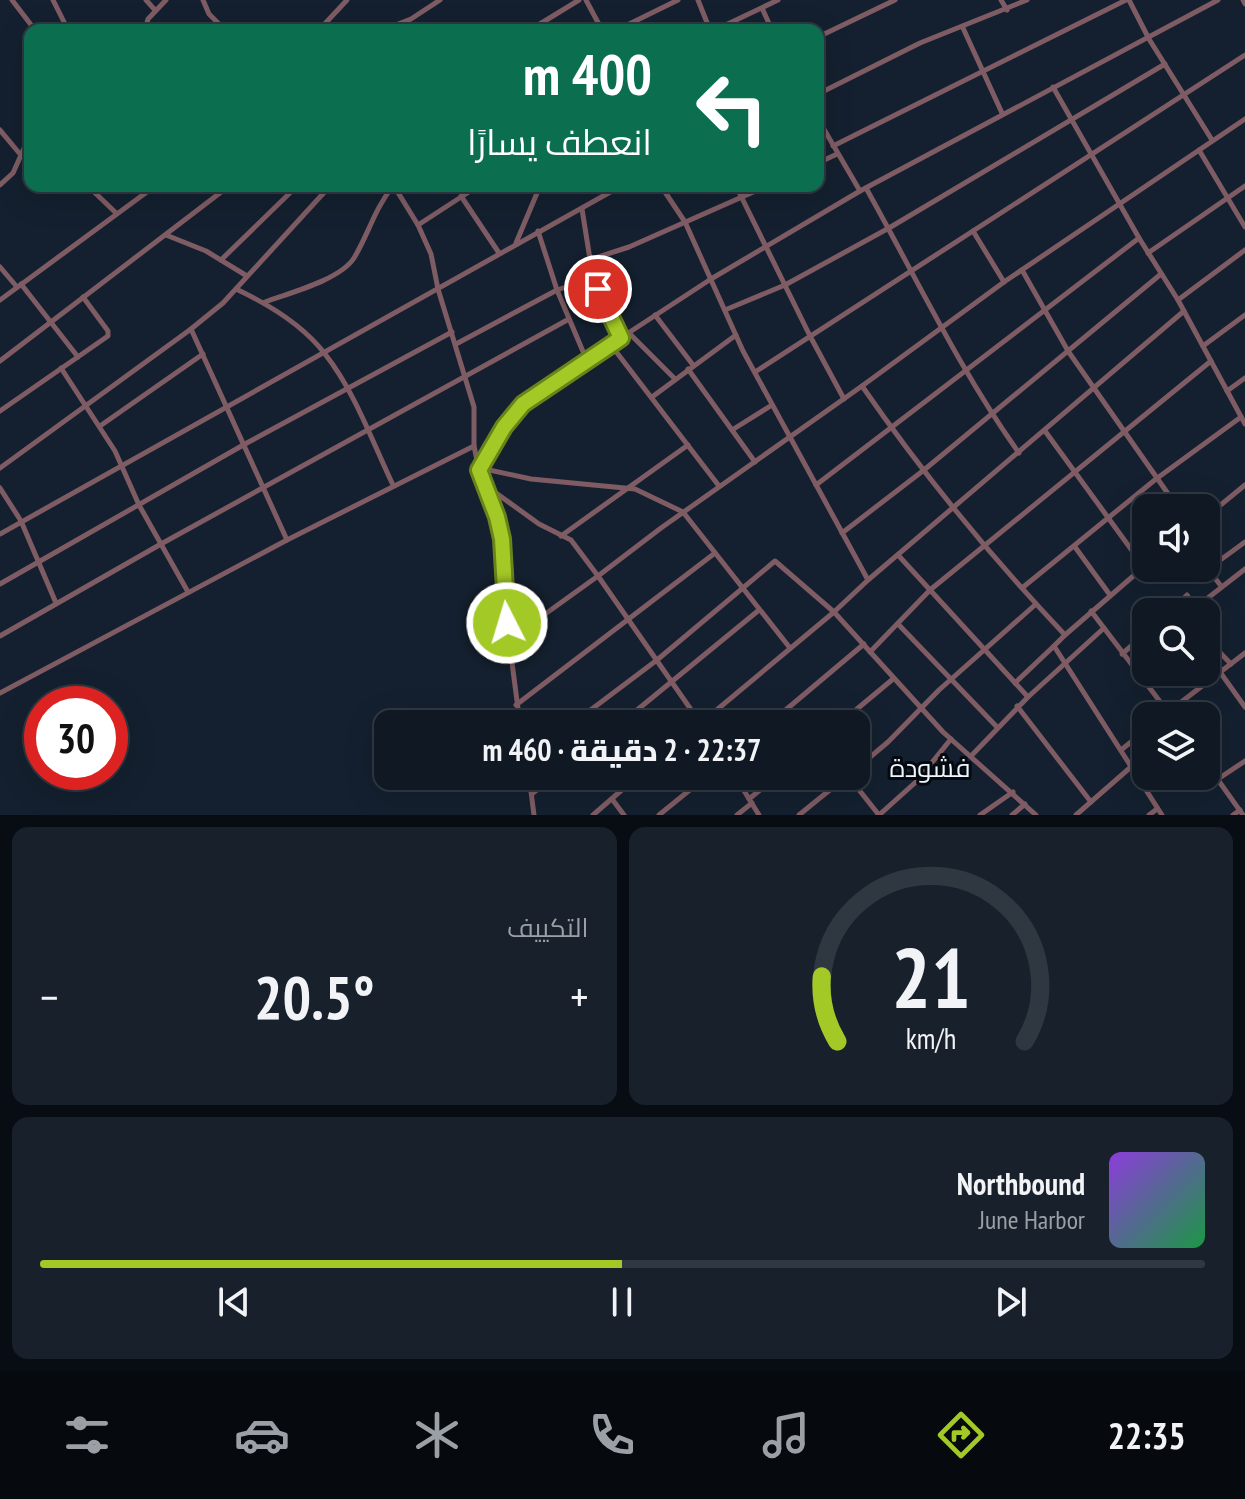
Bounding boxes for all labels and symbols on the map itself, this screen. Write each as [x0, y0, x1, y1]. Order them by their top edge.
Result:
pin [564, 255, 632, 323]
position arrow [465, 581, 549, 665]
speed limit sign: 30 [24, 686, 128, 790]
district label: فشودة [890, 751, 970, 784]

